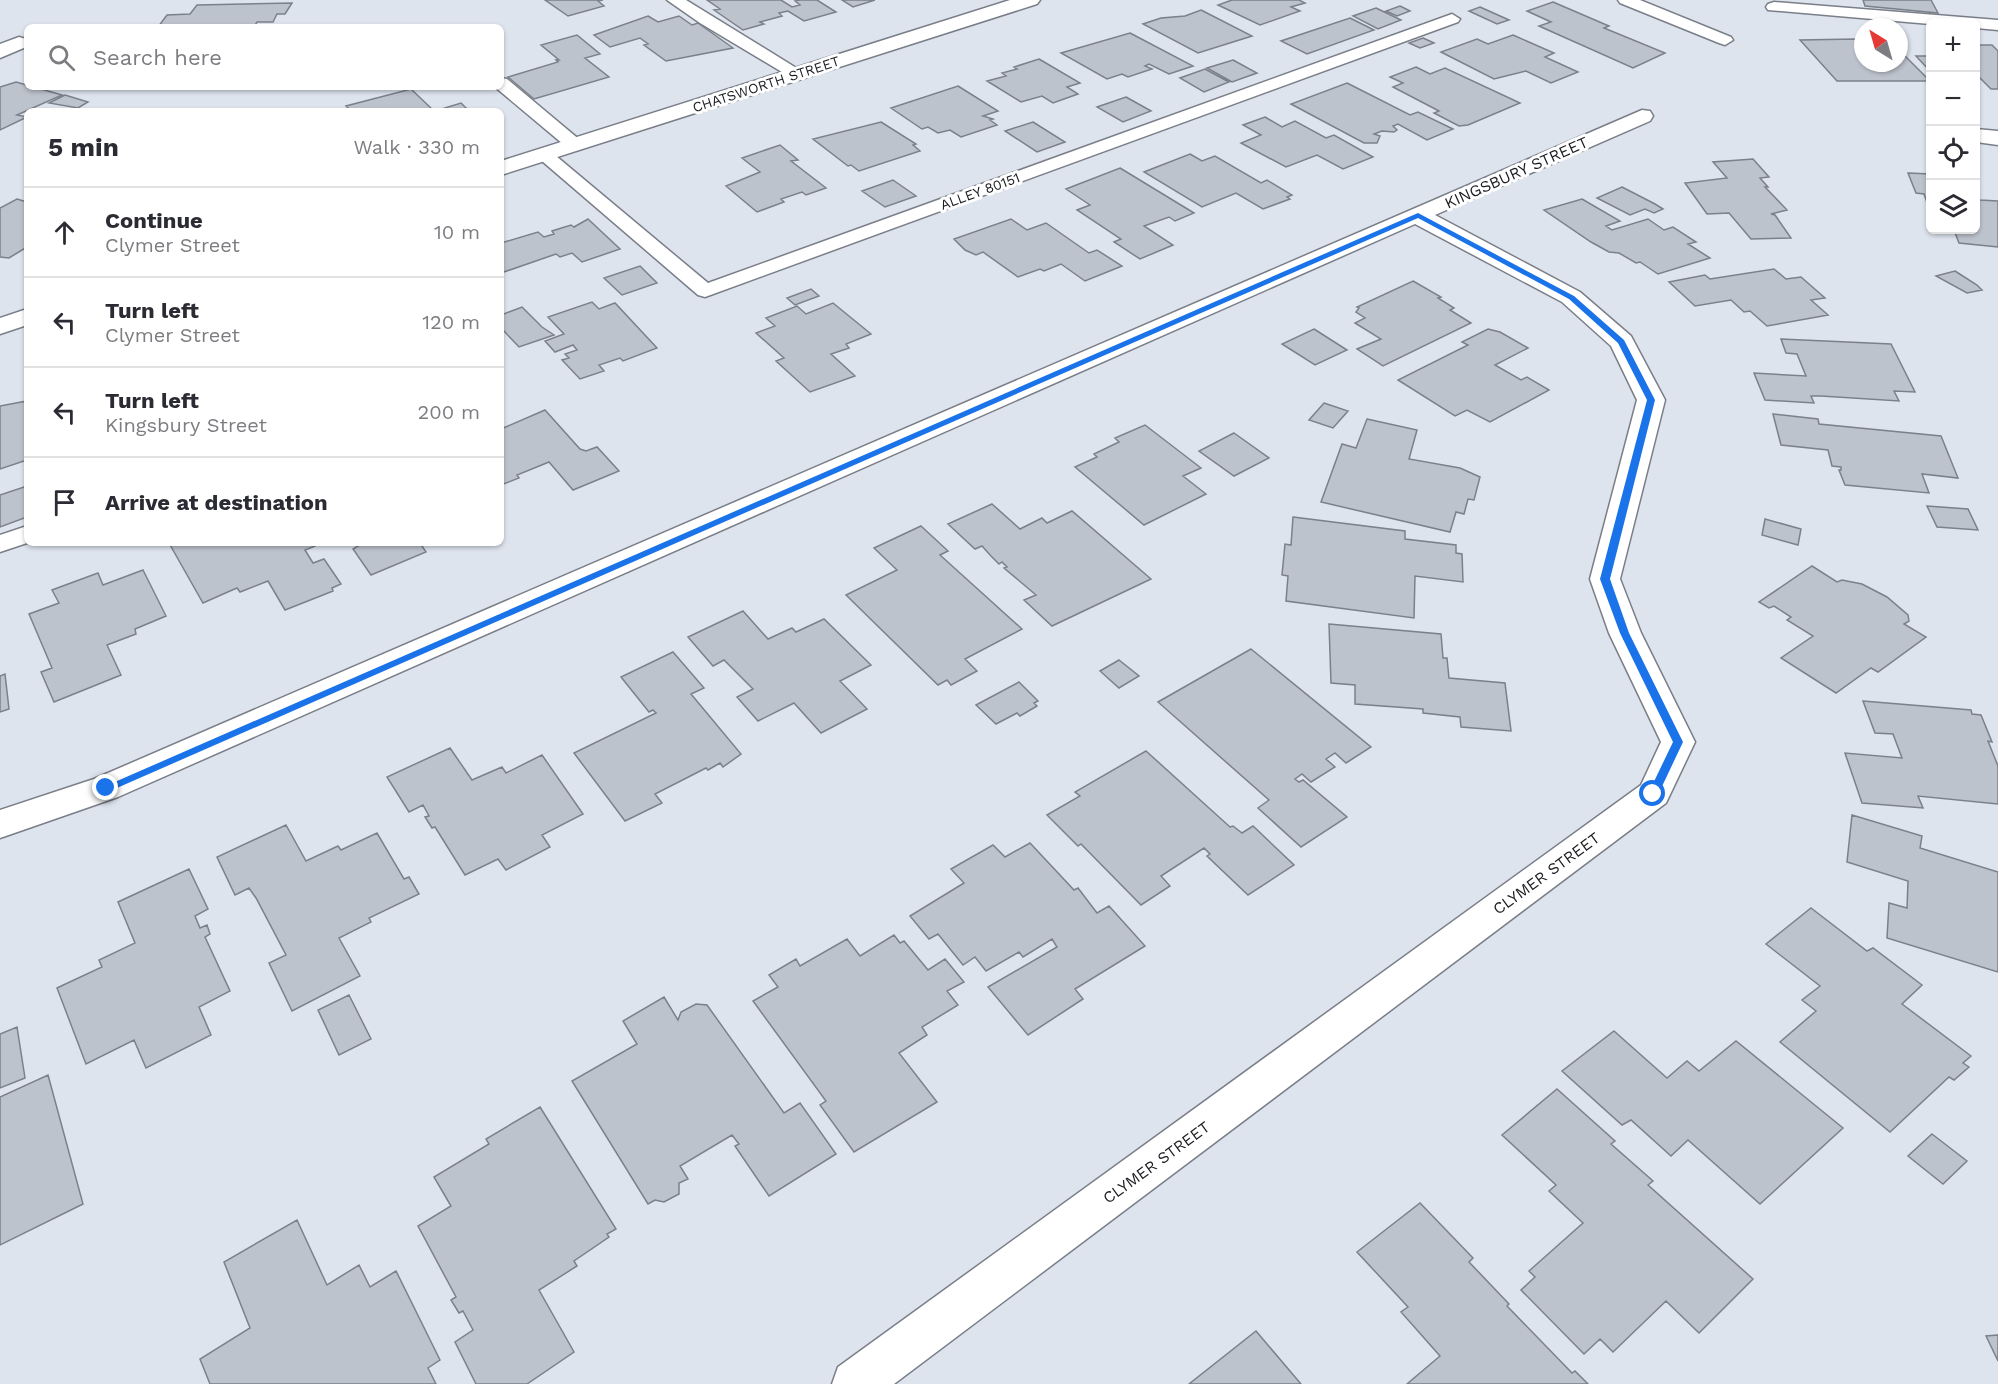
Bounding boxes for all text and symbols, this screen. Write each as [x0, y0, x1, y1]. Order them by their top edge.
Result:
north arrow [1854, 18, 1908, 72]
map controls [1926, 18, 1980, 234]
button: + [1926, 18, 1980, 72]
search box [24, 24, 504, 90]
icon: search [45, 41, 78, 74]
text: Search here [93, 45, 222, 70]
street label: CHATSWORTH STREET [690, 52, 842, 115]
button: − [1926, 72, 1980, 126]
button: locate [1926, 126, 1980, 180]
text: 5 min [48, 132, 119, 162]
street label: KINGSBURY STREET [1442, 132, 1591, 213]
text: Walk · 330 m [353, 135, 480, 159]
street label: ALLEY 80151 [938, 169, 1022, 213]
button: layers [1926, 180, 1980, 234]
text: Continue [105, 208, 203, 233]
icon: ahead [48, 216, 81, 249]
text: 10 m [434, 220, 480, 244]
text: Clymer Street [105, 233, 240, 257]
text: Turn left [105, 298, 199, 323]
icon: left [48, 306, 81, 339]
text: 120 m [422, 310, 480, 334]
text: Clymer Street [105, 323, 240, 347]
text: Turn left [105, 388, 199, 413]
icon: left [48, 396, 81, 429]
text: 200 m [418, 400, 480, 424]
text: Kingsbury Street [105, 413, 267, 437]
icon: arrive [48, 486, 81, 519]
text: Arrive at destination [105, 490, 328, 515]
route end [92, 774, 118, 800]
route start [1639, 780, 1665, 806]
street label: CLYMER STREET [1489, 828, 1604, 919]
street label: CLYMER STREET [1099, 1117, 1214, 1208]

